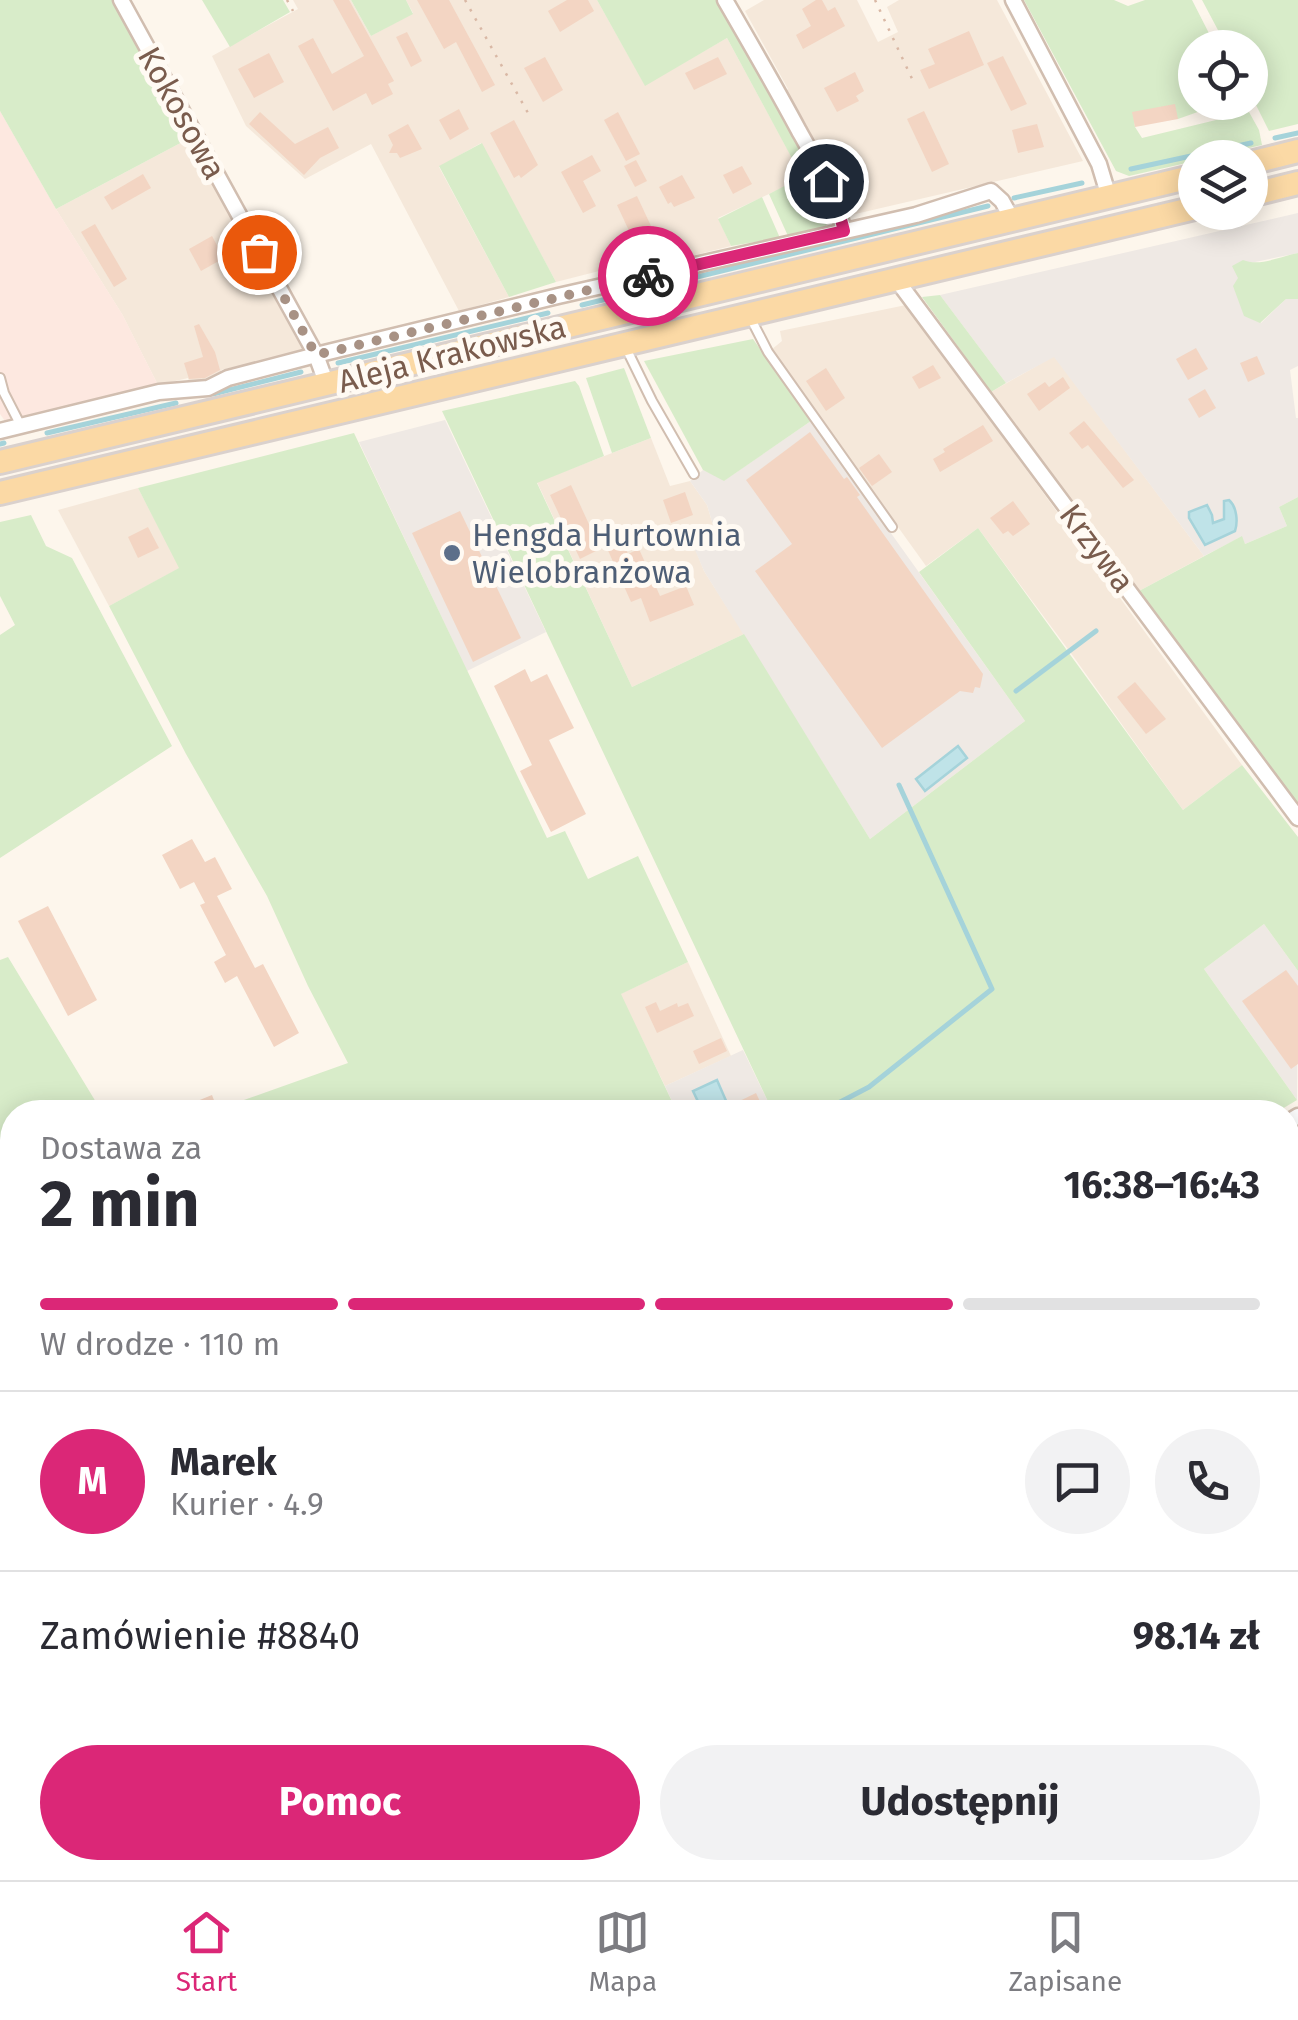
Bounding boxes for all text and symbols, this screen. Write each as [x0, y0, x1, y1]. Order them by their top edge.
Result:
map controls [1178, 30, 1268, 230]
button: locate [1178, 30, 1268, 120]
street label: Kokosowa [130, 40, 234, 186]
pin [784, 139, 869, 224]
button: layers [1178, 140, 1268, 230]
icon: home [799, 154, 854, 209]
pin [217, 210, 302, 295]
icon: bag [232, 225, 287, 280]
courier [598, 226, 698, 326]
icon: bike [621, 249, 676, 304]
street label: Aleja Krakowska [334, 307, 570, 401]
street label: Krzywa [1052, 496, 1142, 600]
place label: Hengda Hurtownia Wielobranżowa [472, 516, 742, 591]
marker: Hengda Hurtownia Wielobranżowa [441, 542, 463, 564]
text: Dostawa za [40, 1129, 202, 1167]
text: 16:38–16:43 [1064, 1162, 1260, 1208]
text: 2 min [40, 1165, 200, 1243]
text: W drodze · 110 m [40, 1325, 280, 1363]
button: chat [1025, 1429, 1130, 1534]
button: phone [1155, 1429, 1260, 1534]
text: Marek [170, 1439, 277, 1485]
text: M [78, 1458, 107, 1504]
text: Kurier · 4.9 [170, 1485, 324, 1523]
text: Zamówienie #8840 [40, 1613, 360, 1659]
text: 98.14 zł [1133, 1613, 1260, 1659]
button: Pomoc [40, 1745, 640, 1860]
button: Udostępnij [660, 1745, 1260, 1860]
tab: Start [176, 1905, 237, 1998]
tab: Mapa [589, 1905, 657, 1998]
tab: Zapisane [1009, 1905, 1122, 1998]

